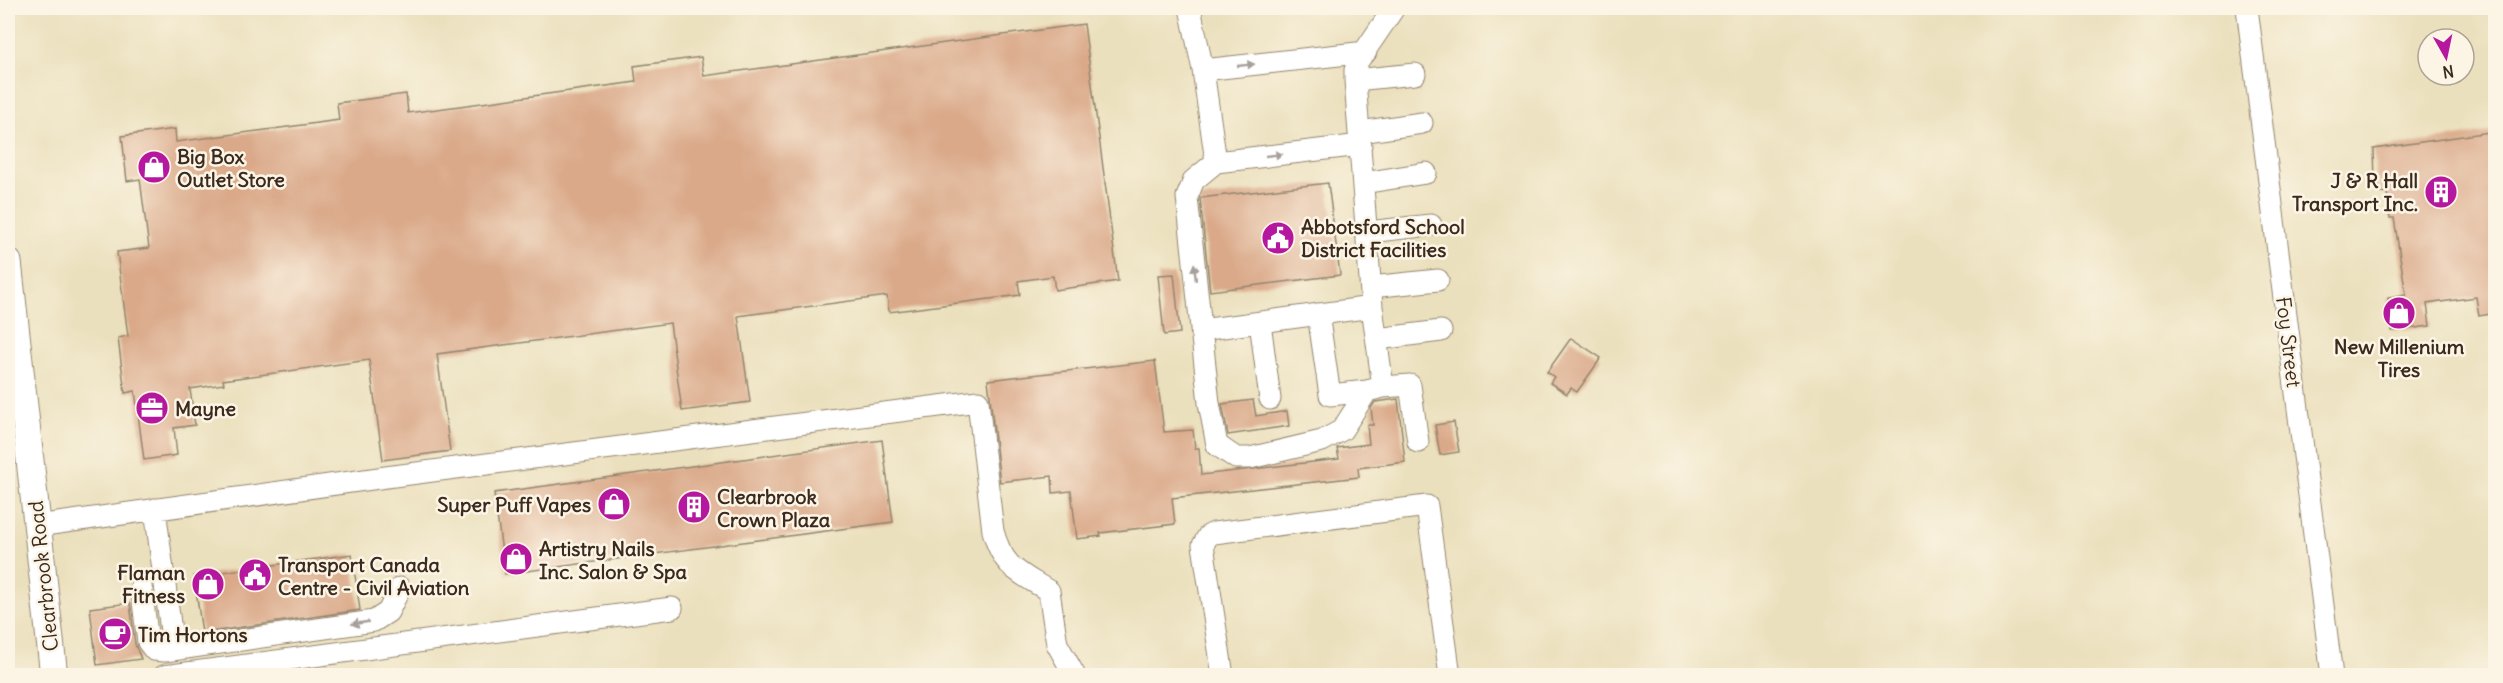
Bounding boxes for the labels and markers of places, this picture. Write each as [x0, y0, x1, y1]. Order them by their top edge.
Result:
place label: Big Box Outlet Store [177, 144, 285, 192]
shop icon: Big Box Outlet Store [136, 149, 172, 185]
place label: J & R Hall Transport Inc. [2292, 168, 2418, 216]
building icon: J & R Hall Transport Inc. [2423, 174, 2459, 210]
place label: Abbotsford School District Facilities [1301, 214, 1465, 262]
public building icon: Abbotsford School District Facilities [1260, 220, 1296, 256]
shop icon: New Millenium Tires [2381, 295, 2417, 331]
place label: New Millenium Tires [2334, 334, 2465, 382]
office icon: Mayne [134, 390, 170, 426]
place label: Mayne [175, 396, 236, 421]
place label: Clearbrook Crown Plaza [717, 484, 831, 532]
shop icon: Super Puff Vapes [596, 486, 632, 522]
building icon: Clearbrook Crown Plaza [676, 489, 712, 525]
place label: Super Puff Vapes [437, 492, 591, 517]
place label: Artistry Nails Inc. Salon & Spa [539, 536, 687, 584]
shop icon: Artistry Nails Inc. Salon & Spa [498, 541, 534, 577]
place label: Transport Canada Centre - Civil Aviation [278, 552, 470, 600]
public building icon: Transport Canada Centre - Civil Aviation [237, 557, 273, 593]
place label: Flaman Fitness [117, 560, 185, 608]
shop icon: Flaman Fitness [190, 566, 226, 602]
cafe icon: Tim Hortons [97, 616, 133, 652]
place label: Tim Hortons [138, 622, 248, 647]

